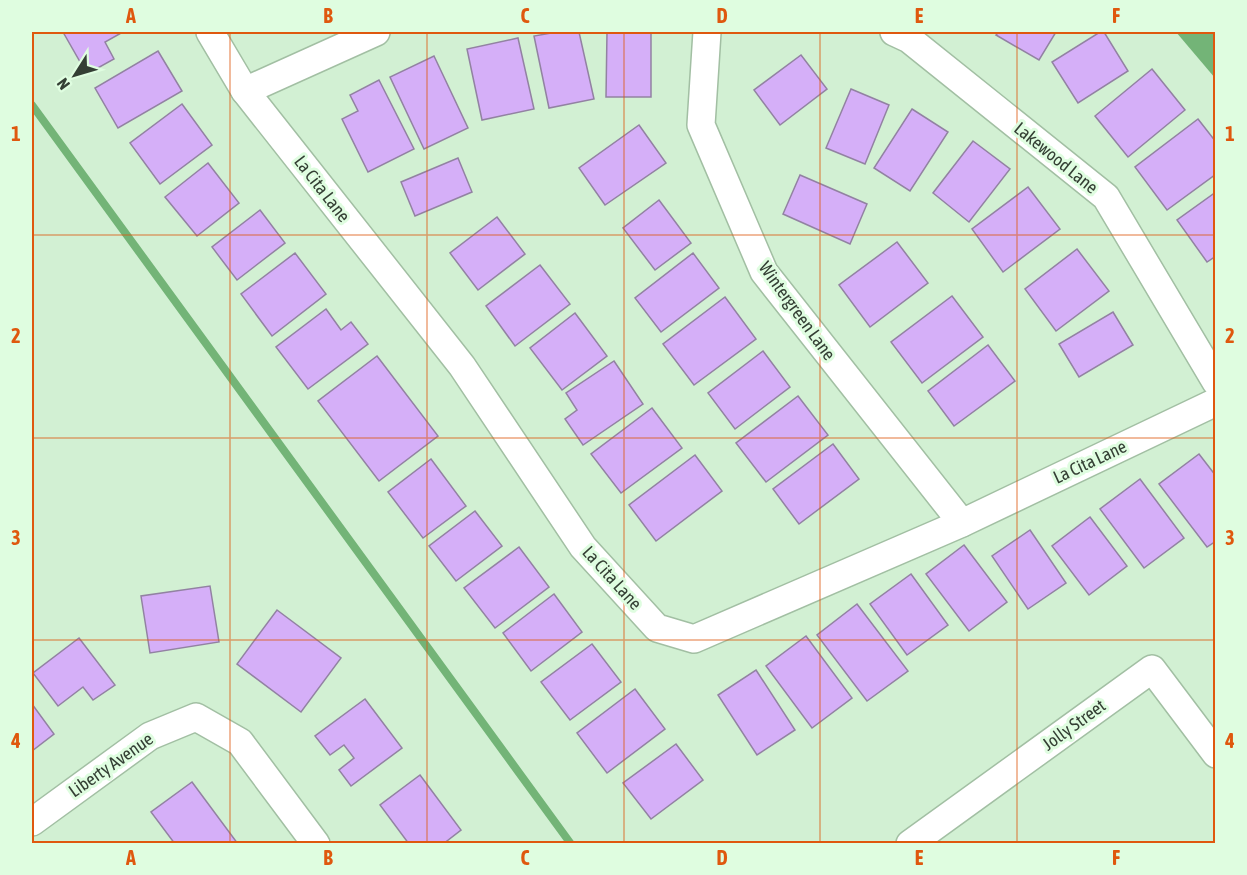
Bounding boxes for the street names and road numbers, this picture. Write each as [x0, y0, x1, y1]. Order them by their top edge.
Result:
street label: Lakewood Lane [1010, 117, 1102, 198]
street label: La Cita Lane [290, 151, 355, 226]
street label: Wintergreen Lane [755, 257, 840, 364]
street label: La Cita Lane [1050, 435, 1130, 488]
street label: La Cita Lane [578, 542, 646, 614]
street label: Jolly Street [1038, 695, 1109, 755]
street label: Liberty Avenue [65, 728, 157, 801]

